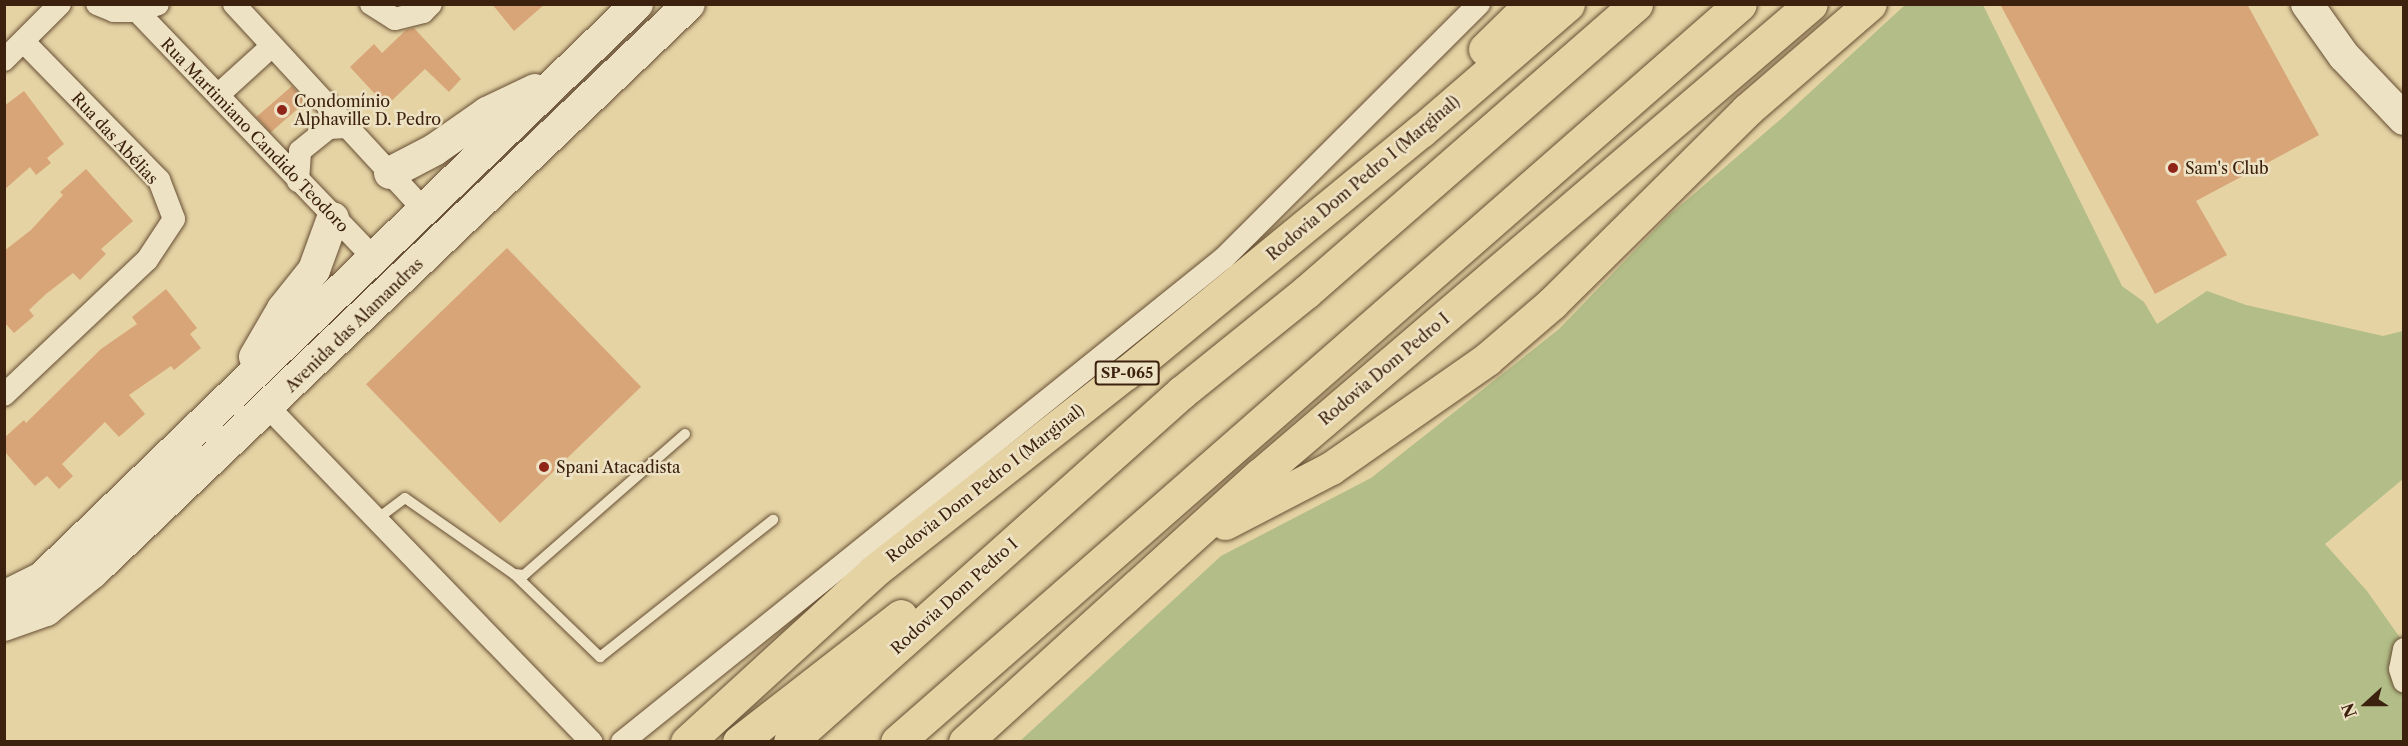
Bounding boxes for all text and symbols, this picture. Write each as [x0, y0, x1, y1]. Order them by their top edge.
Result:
street label: Rua Martimiano Candido Teodoro [157, 34, 353, 236]
street label: Rua das Abélias [67, 88, 163, 188]
place label: Condomínio Alphaville D. Pedro [294, 91, 441, 129]
street label: Rodovia Dom Pedro I (Marginal) [1263, 92, 1463, 264]
marker: Condomínio Alphaville D. Pedro [275, 103, 289, 117]
place label: Sam's Club [2185, 158, 2269, 178]
marker: Sam's Club [2166, 161, 2180, 175]
street label: Avenida das Alamandras [281, 254, 427, 396]
street label: Rodovia Dom Pedro I [1315, 309, 1453, 429]
road number: SP-065 [1094, 361, 1160, 385]
street label: Rodovia Dom Pedro I (Marginal) [882, 400, 1088, 566]
place label: Spani Atacadista [556, 457, 681, 477]
marker: Spani Atacadista [537, 460, 551, 474]
street label: Rodovia Dom Pedro I [887, 534, 1021, 658]
north arrow [2336, 674, 2396, 734]
text: N [2337, 700, 2361, 721]

